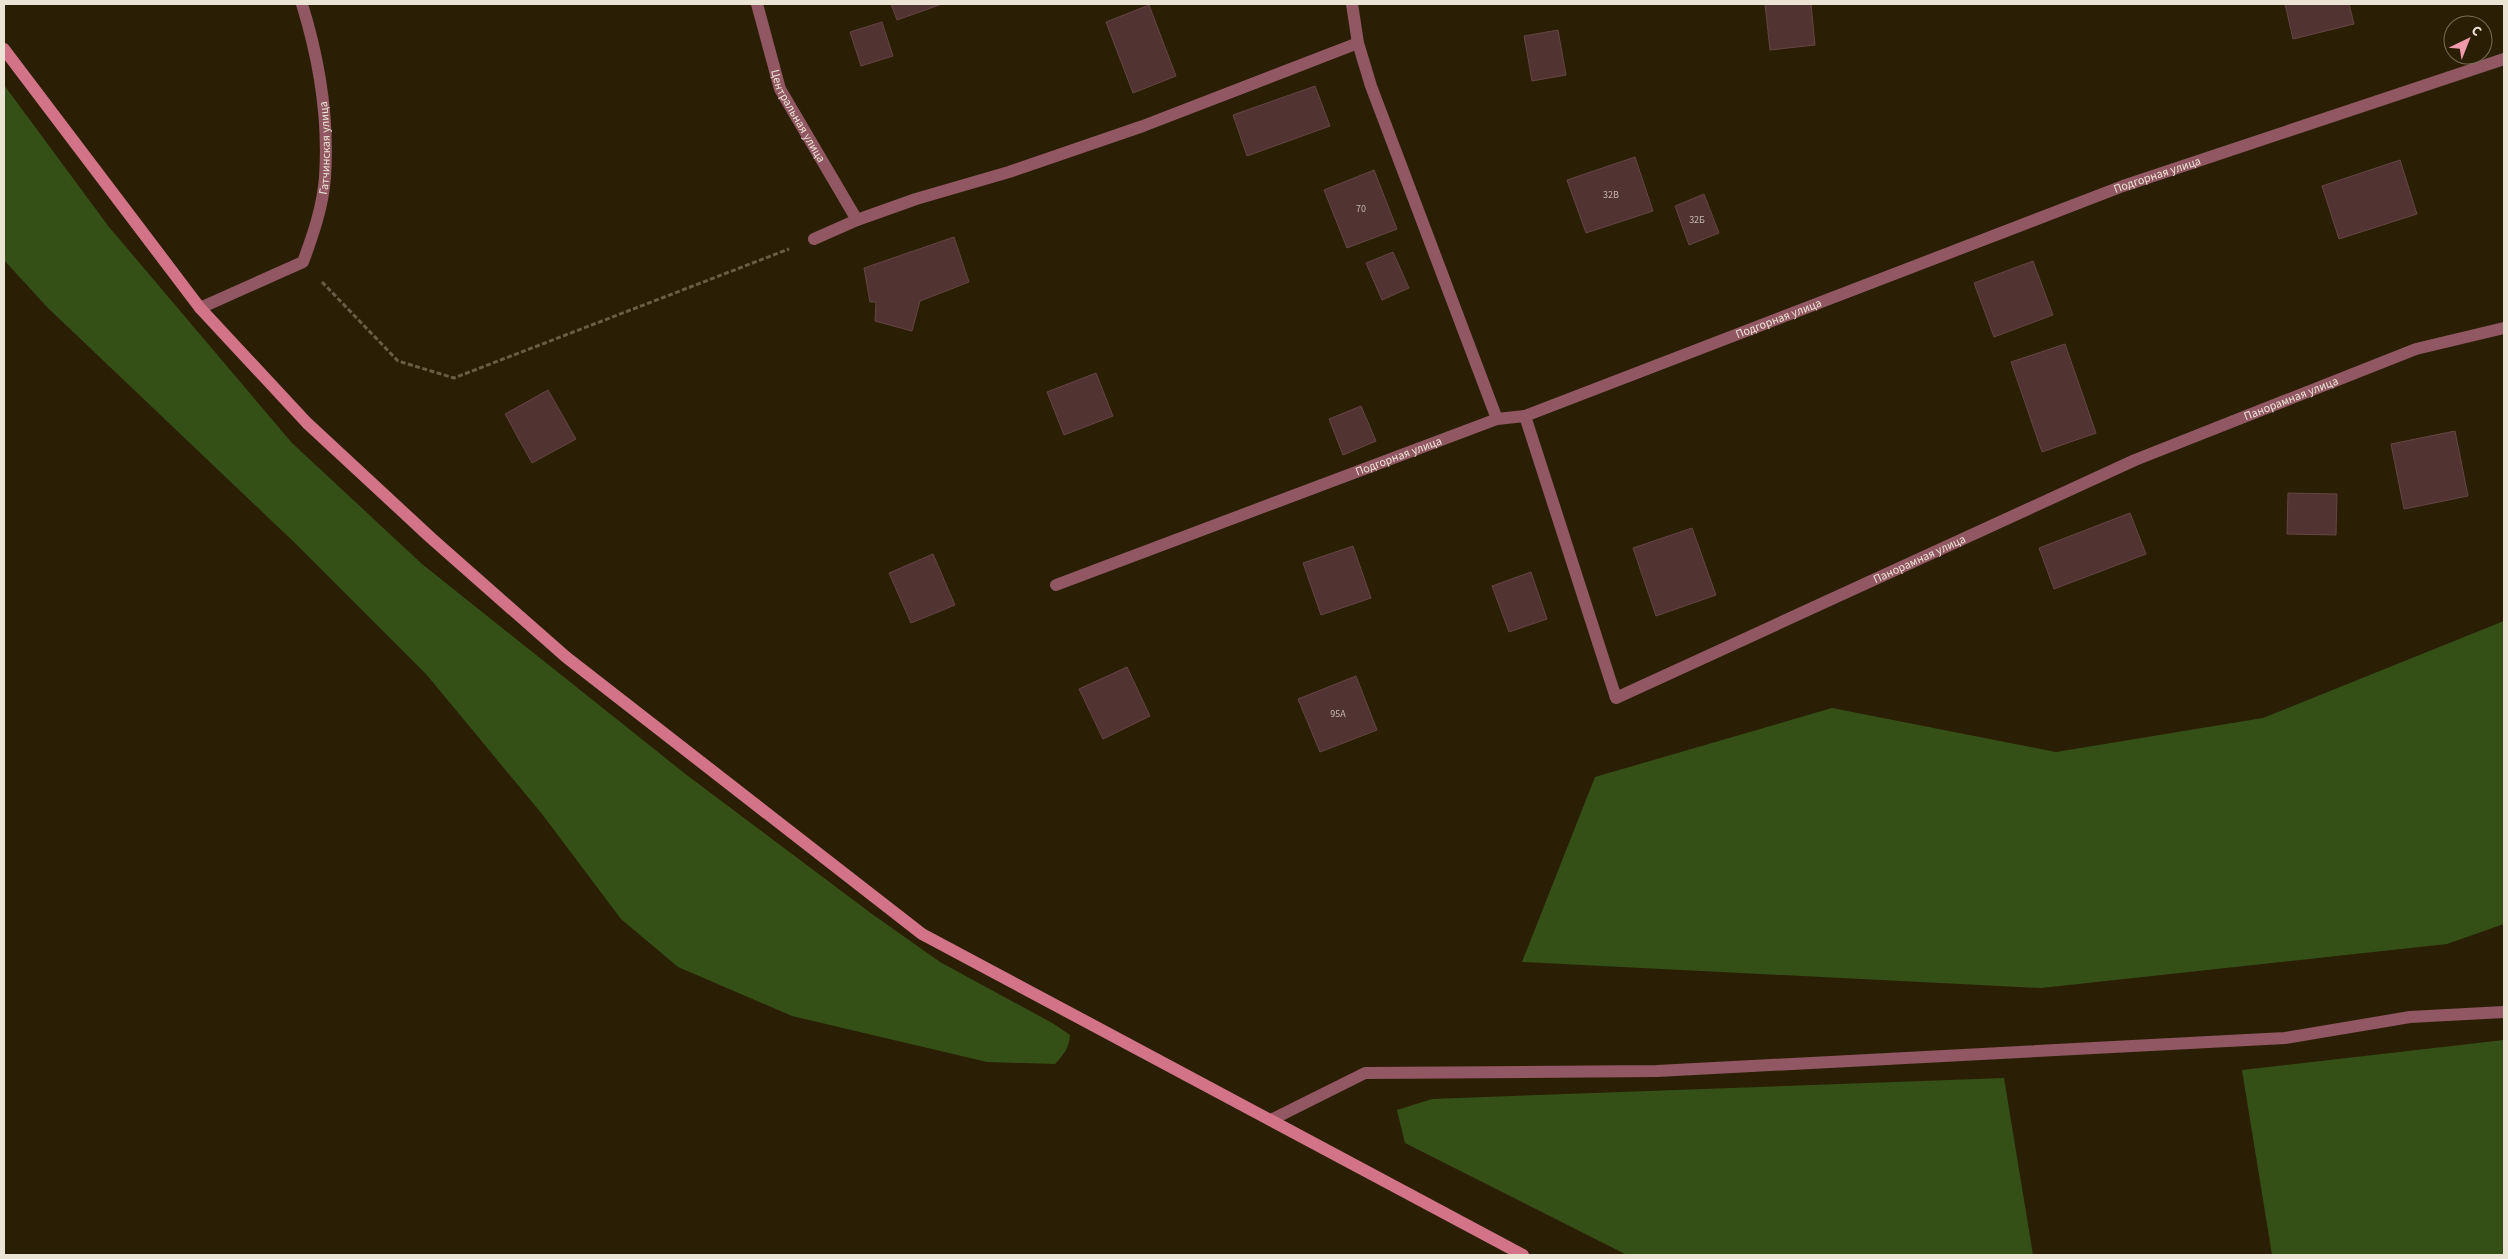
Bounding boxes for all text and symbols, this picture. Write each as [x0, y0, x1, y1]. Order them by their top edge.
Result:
north arrow [2443, 15, 2493, 65]
text: С [2466, 21, 2486, 41]
street label: Центральная улица [767, 68, 830, 166]
street label: Гатчинская улица [314, 100, 334, 196]
street label: Подгорная улица [2111, 152, 2203, 197]
house number: 32В [1603, 188, 1619, 202]
house number: 70 [1356, 202, 1366, 216]
house number: 32Б [1689, 213, 1705, 227]
street label: Подгорная улица [1733, 294, 1824, 343]
street label: Панорамная улица [2241, 372, 2341, 425]
street label: Подгорная улица [1353, 432, 1444, 480]
street label: Панорамная улица [1870, 530, 1968, 588]
house number: 95А [1330, 707, 1346, 721]

